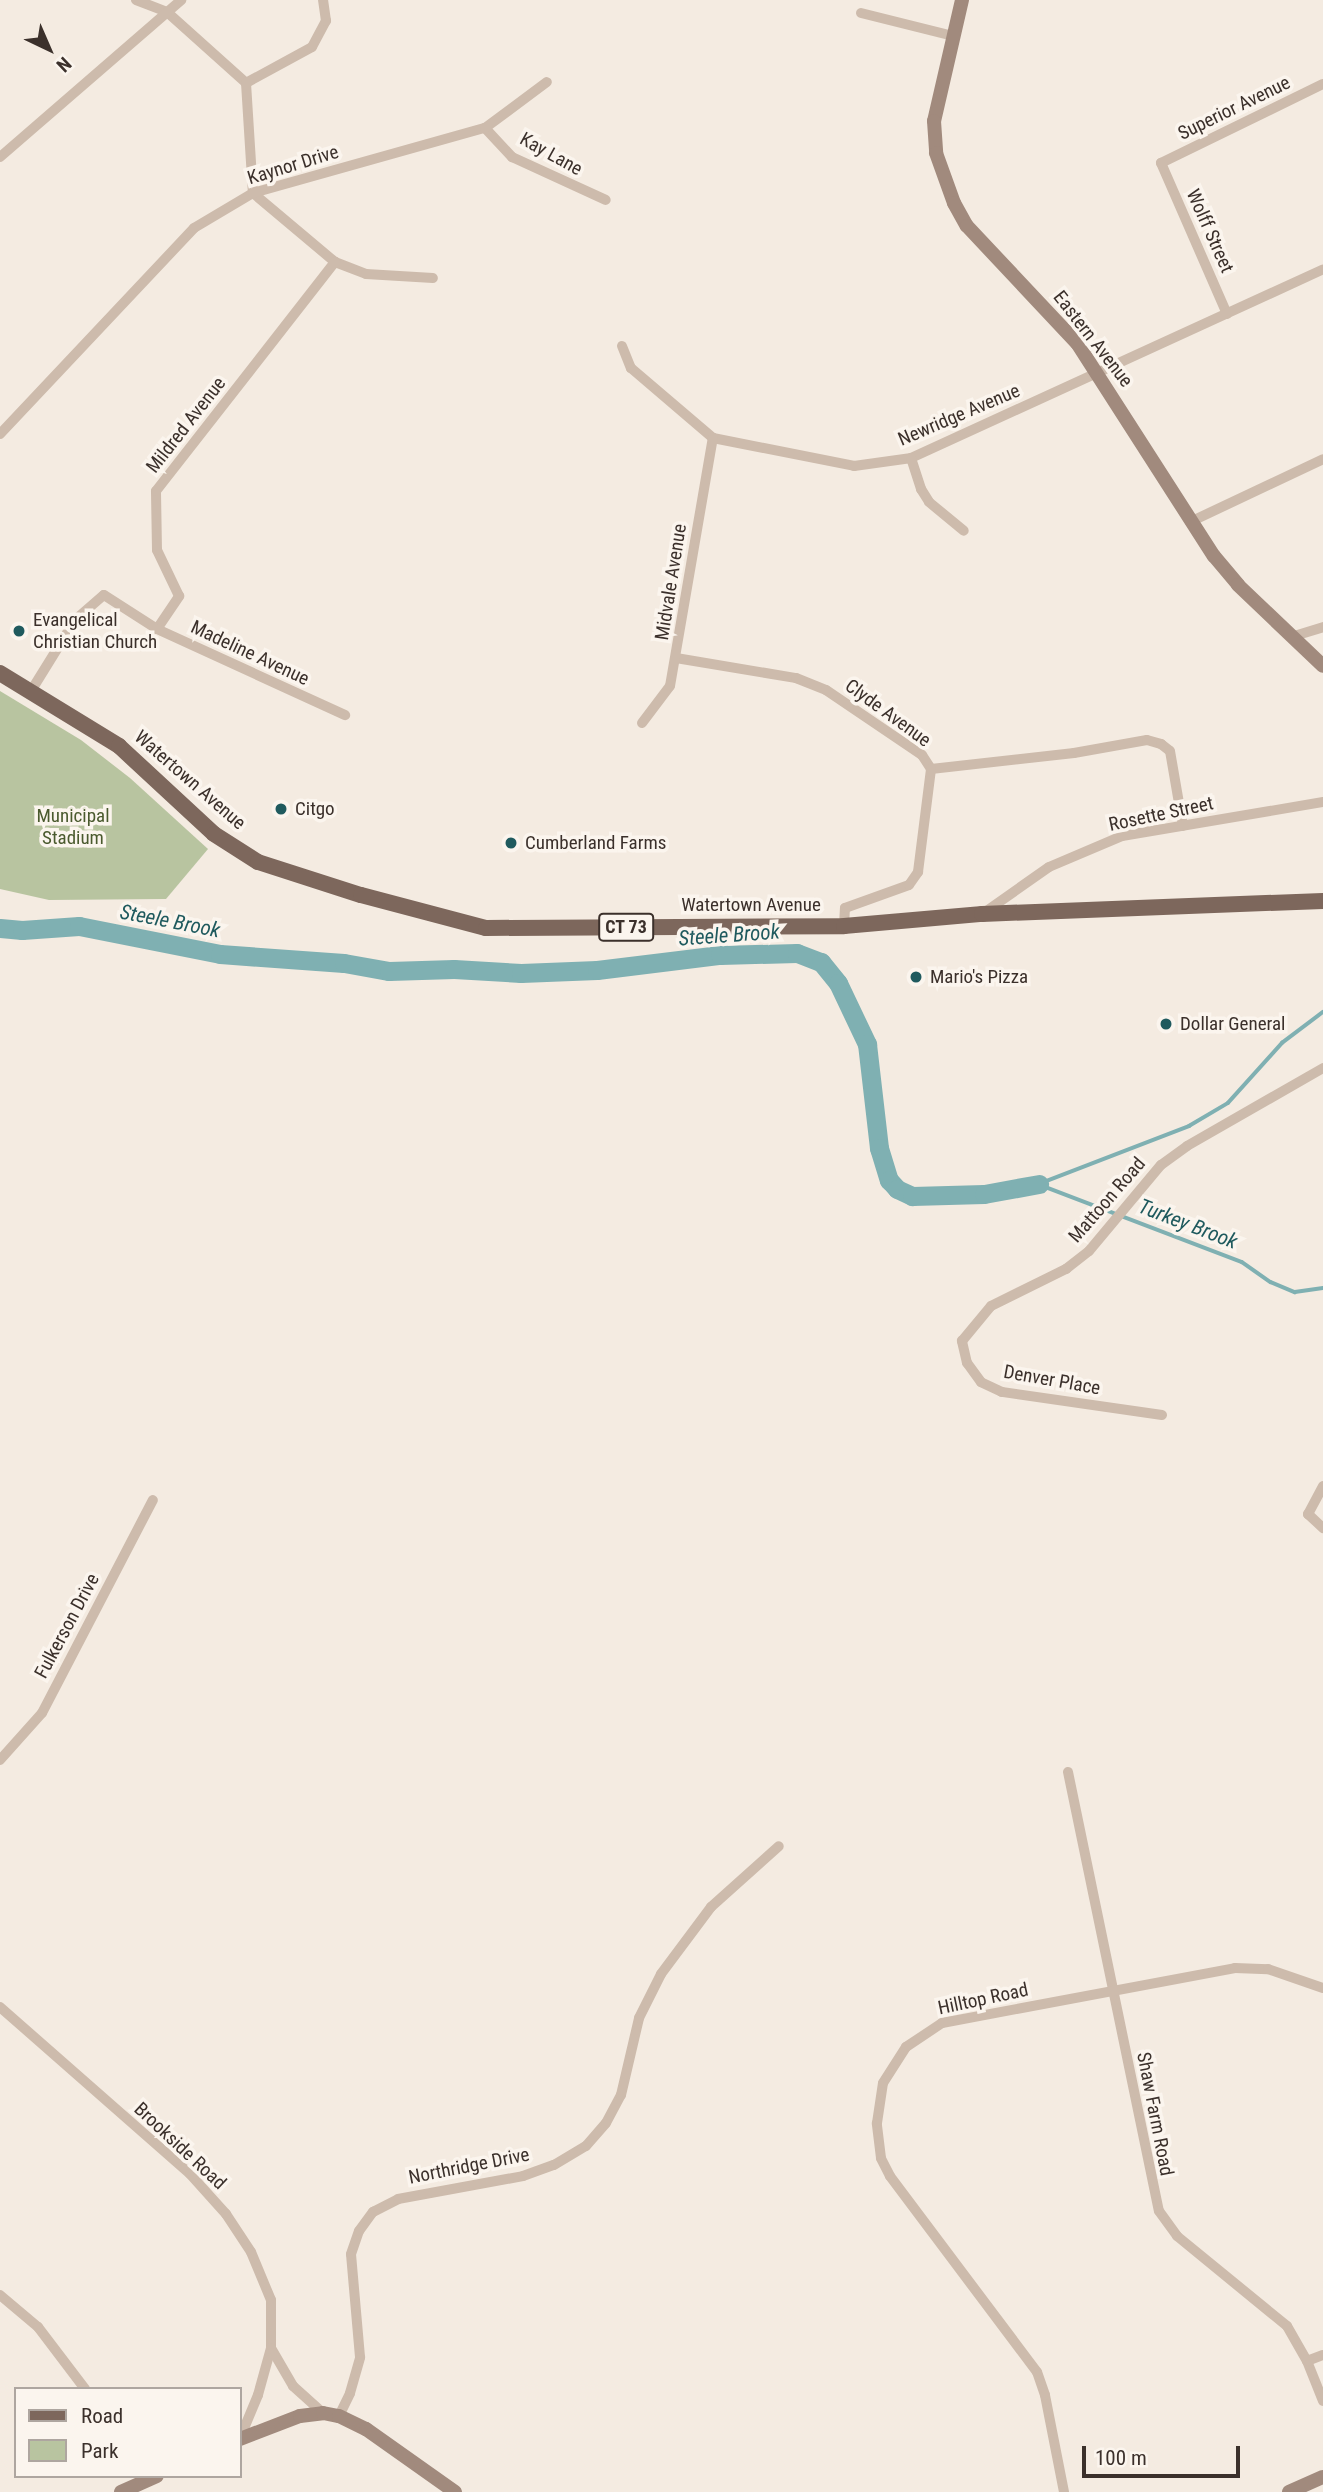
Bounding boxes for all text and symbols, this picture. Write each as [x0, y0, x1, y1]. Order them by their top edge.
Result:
north arrow [14, 14, 84, 84]
text: N [52, 52, 76, 77]
street label: Superior Avenue [1174, 71, 1294, 145]
street label: Kay Lane [516, 128, 586, 180]
street label: Kaynor Drive [245, 140, 341, 190]
street label: Wolff Street [1181, 186, 1239, 276]
street label: Eastern Avenue [1048, 286, 1138, 392]
street label: Mildred Avenue [141, 372, 231, 478]
street label: Newridge Avenue [895, 379, 1023, 451]
street label: Midvale Avenue [651, 522, 691, 642]
place label: Evangelical Christian Church [33, 609, 157, 653]
street label: Madeline Avenue [187, 616, 313, 690]
marker: Evangelical Christian Church [11, 623, 27, 639]
street label: Clyde Avenue [841, 674, 935, 752]
street label: Watertown Avenue [130, 726, 250, 834]
street label: Rosette Street [1107, 792, 1215, 836]
place label: Citgo [295, 798, 335, 820]
marker: Citgo [273, 801, 289, 817]
park label: Municipal Stadium [36, 805, 110, 849]
place label: Cumberland Farms [525, 832, 666, 854]
marker: Cumberland Farms [503, 835, 519, 851]
street label: Watertown Avenue [681, 894, 821, 916]
water label: Steele Brook [118, 899, 222, 943]
road number: CT 73 [596, 912, 656, 942]
water label: Steele Brook [678, 919, 780, 951]
place label: Mario's Pizza [930, 966, 1028, 988]
marker: Mario's Pizza [908, 969, 924, 985]
place label: Dollar General [1180, 1013, 1285, 1035]
marker: Dollar General [1158, 1016, 1174, 1032]
street label: Mattoon Road [1064, 1153, 1150, 1247]
water label: Turkey Brook [1135, 1194, 1241, 1254]
street label: Denver Place [1002, 1360, 1102, 1400]
street label: Fulkerson Drive [30, 1570, 104, 1682]
street label: Hilltop Road [936, 1978, 1030, 2020]
street label: Shaw Farm Road [1132, 2050, 1178, 2178]
street label: Brookside Road [129, 2098, 231, 2194]
street label: Northridge Drive [407, 2143, 531, 2189]
legend [14, 2387, 242, 2478]
text: Road [81, 2404, 123, 2428]
scale bar [1085, 2432, 1242, 2476]
text: Park [81, 2439, 118, 2463]
text: 100 m [1095, 2446, 1147, 2470]

